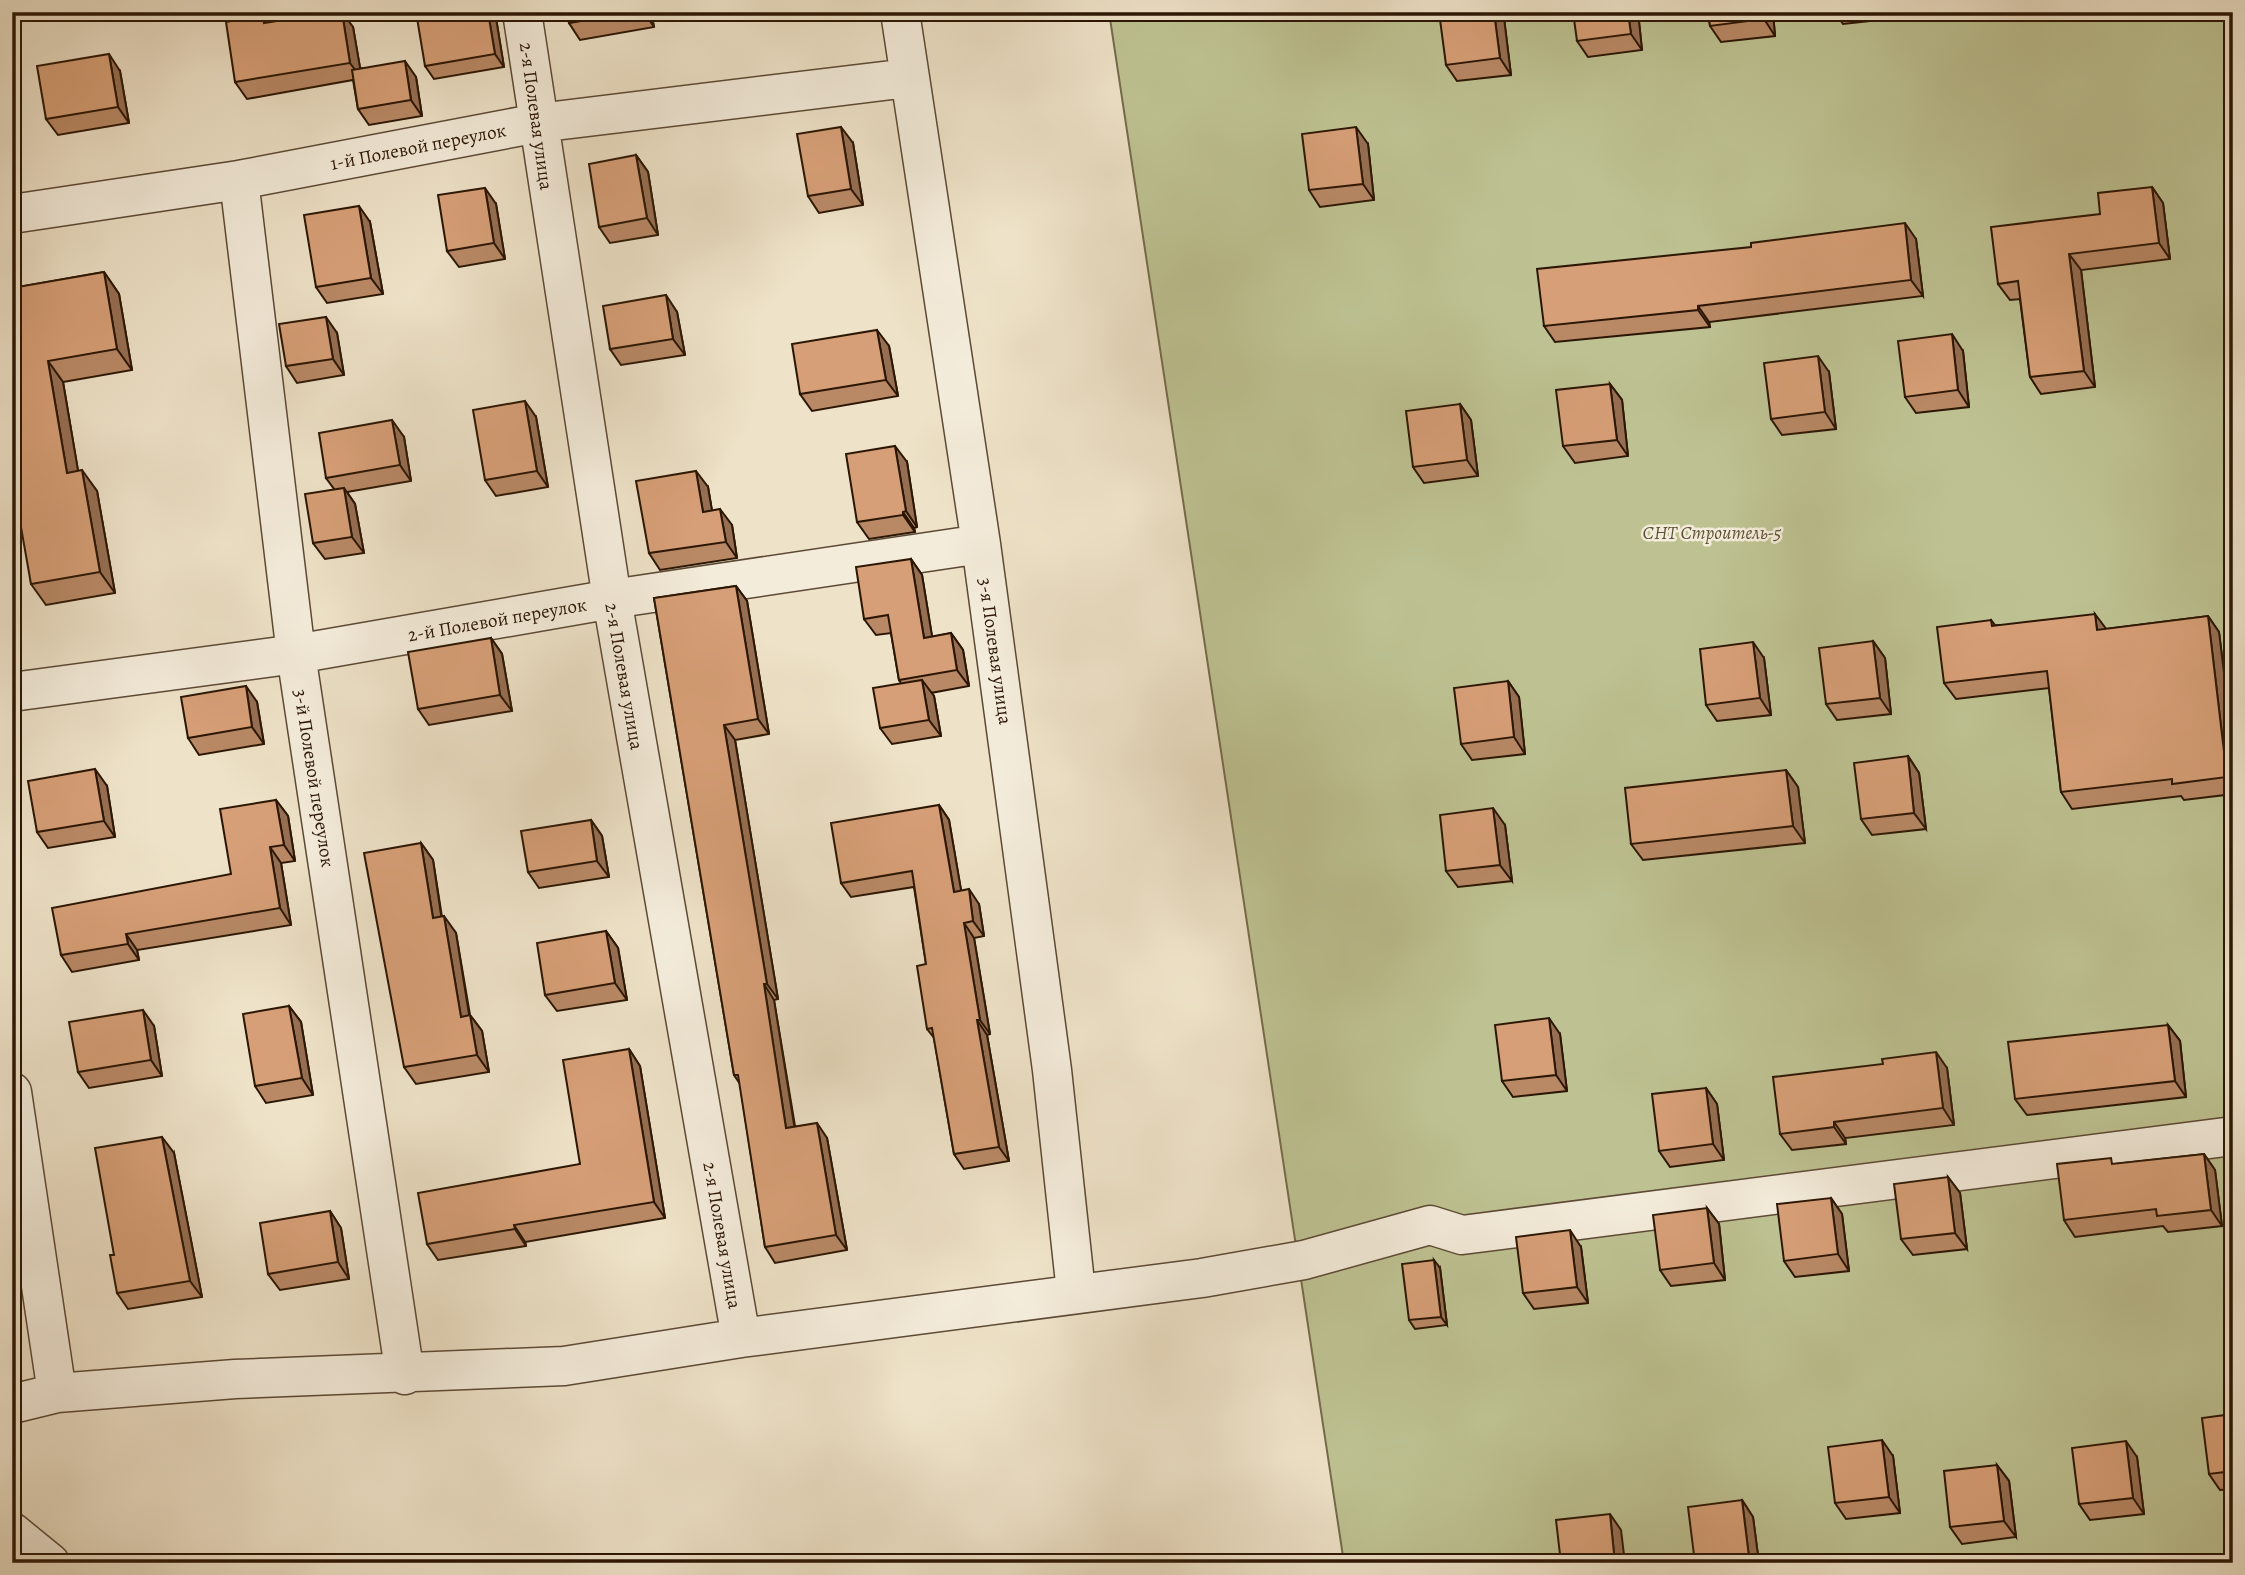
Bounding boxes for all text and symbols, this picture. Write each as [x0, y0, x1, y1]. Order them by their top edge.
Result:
street label: 2-я Полевая улица [513, 41, 559, 192]
street label: 1-й Полевой переулок [328, 117, 508, 177]
park label: СНТ Строитель-5 [1643, 520, 1782, 546]
street label: 3-я Полевая улица [972, 576, 1018, 726]
street label: 2-й Полевой переулок [406, 591, 589, 649]
street label: 2-я Полевая улица [598, 601, 650, 752]
street label: 3-й Полевой переулок [287, 687, 341, 869]
street label: 2-я Полевая улица [696, 1160, 748, 1311]

